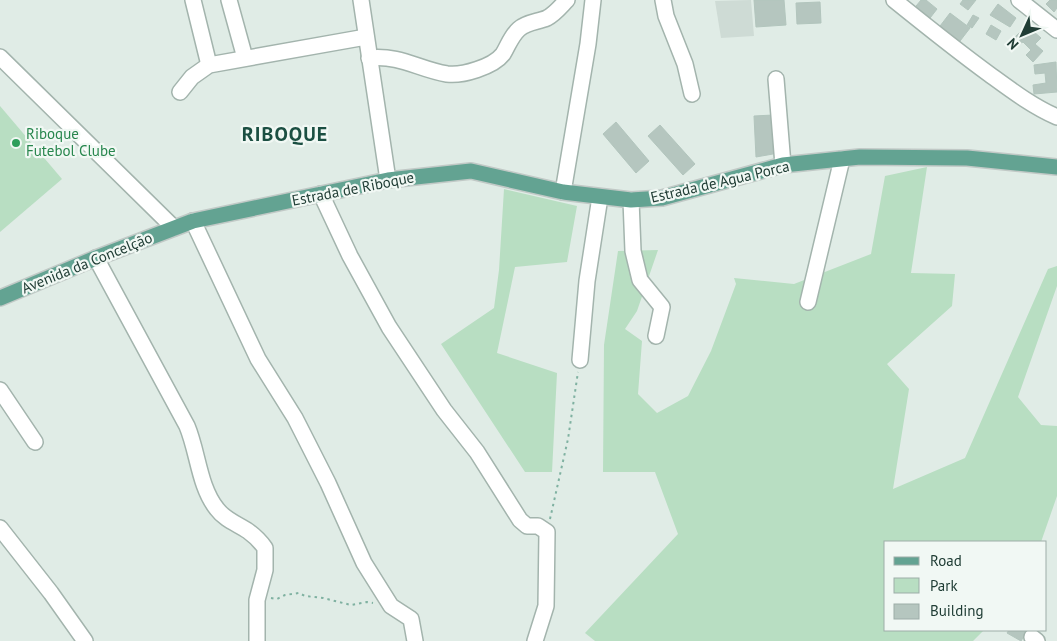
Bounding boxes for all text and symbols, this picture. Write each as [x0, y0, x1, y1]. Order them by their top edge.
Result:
north arrow [997, 10, 1047, 60]
text: N [1003, 34, 1022, 54]
district label: RIBOQUE [242, 121, 328, 147]
place label: Riboque Futebol Clube [26, 124, 116, 160]
marker: Riboque Futebol Clube [10, 137, 22, 149]
street label: Estrada de Agua Porca [649, 156, 791, 207]
street label: Estrada de Riboque [290, 167, 416, 210]
street label: Avenida da Concelção [19, 228, 155, 297]
legend [884, 541, 1047, 631]
text: Road [930, 551, 962, 570]
text: Park [930, 576, 958, 595]
text: Building [930, 601, 984, 620]

